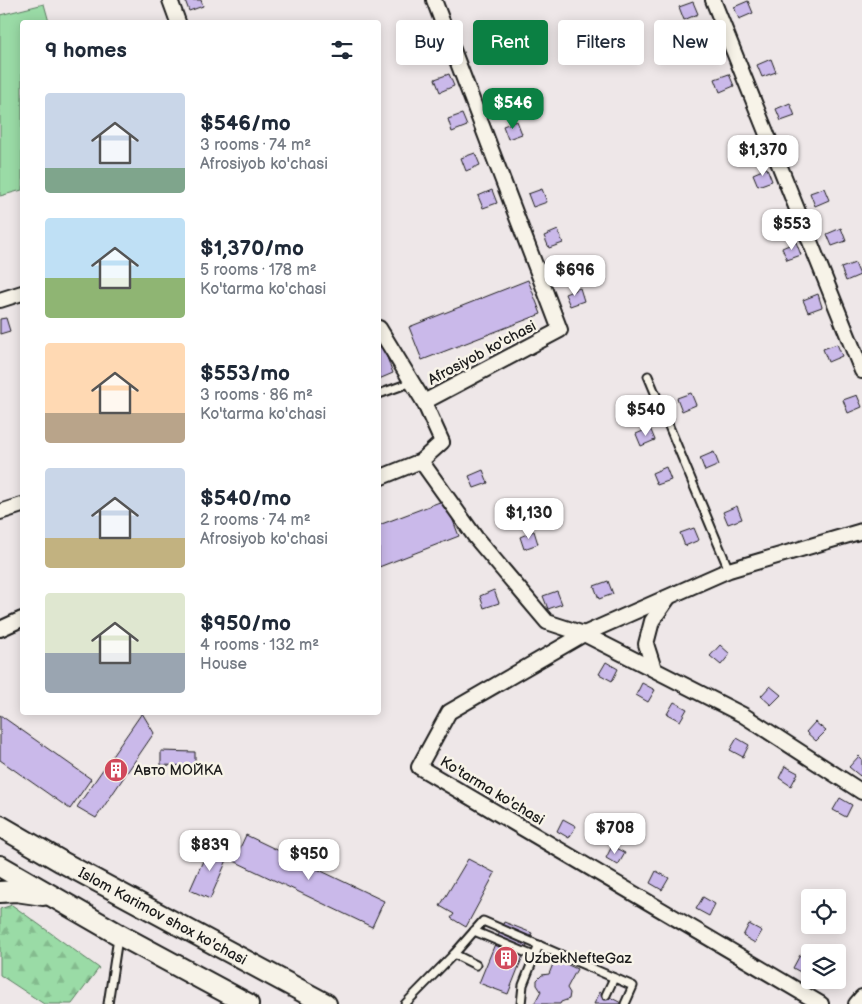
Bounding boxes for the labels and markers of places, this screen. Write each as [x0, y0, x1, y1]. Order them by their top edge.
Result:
pin: $546 [483, 88, 543, 130]
pin: $1,370 [722, 134, 804, 177]
pin: $553 [762, 208, 822, 251]
pin: $696 [545, 254, 605, 297]
pin: $540 [616, 394, 676, 437]
pin: $1,130 [488, 498, 570, 540]
building icon: Авто МОЙКА [103, 757, 129, 783]
place label: Авто МОЙКА [133, 761, 224, 780]
pin: $708 [585, 812, 645, 855]
pin: $839 [180, 830, 240, 872]
pin: $950 [279, 838, 339, 881]
building icon: UzbekNefteGaz [493, 945, 519, 971]
place label: UzbekNefteGaz [524, 949, 632, 968]

